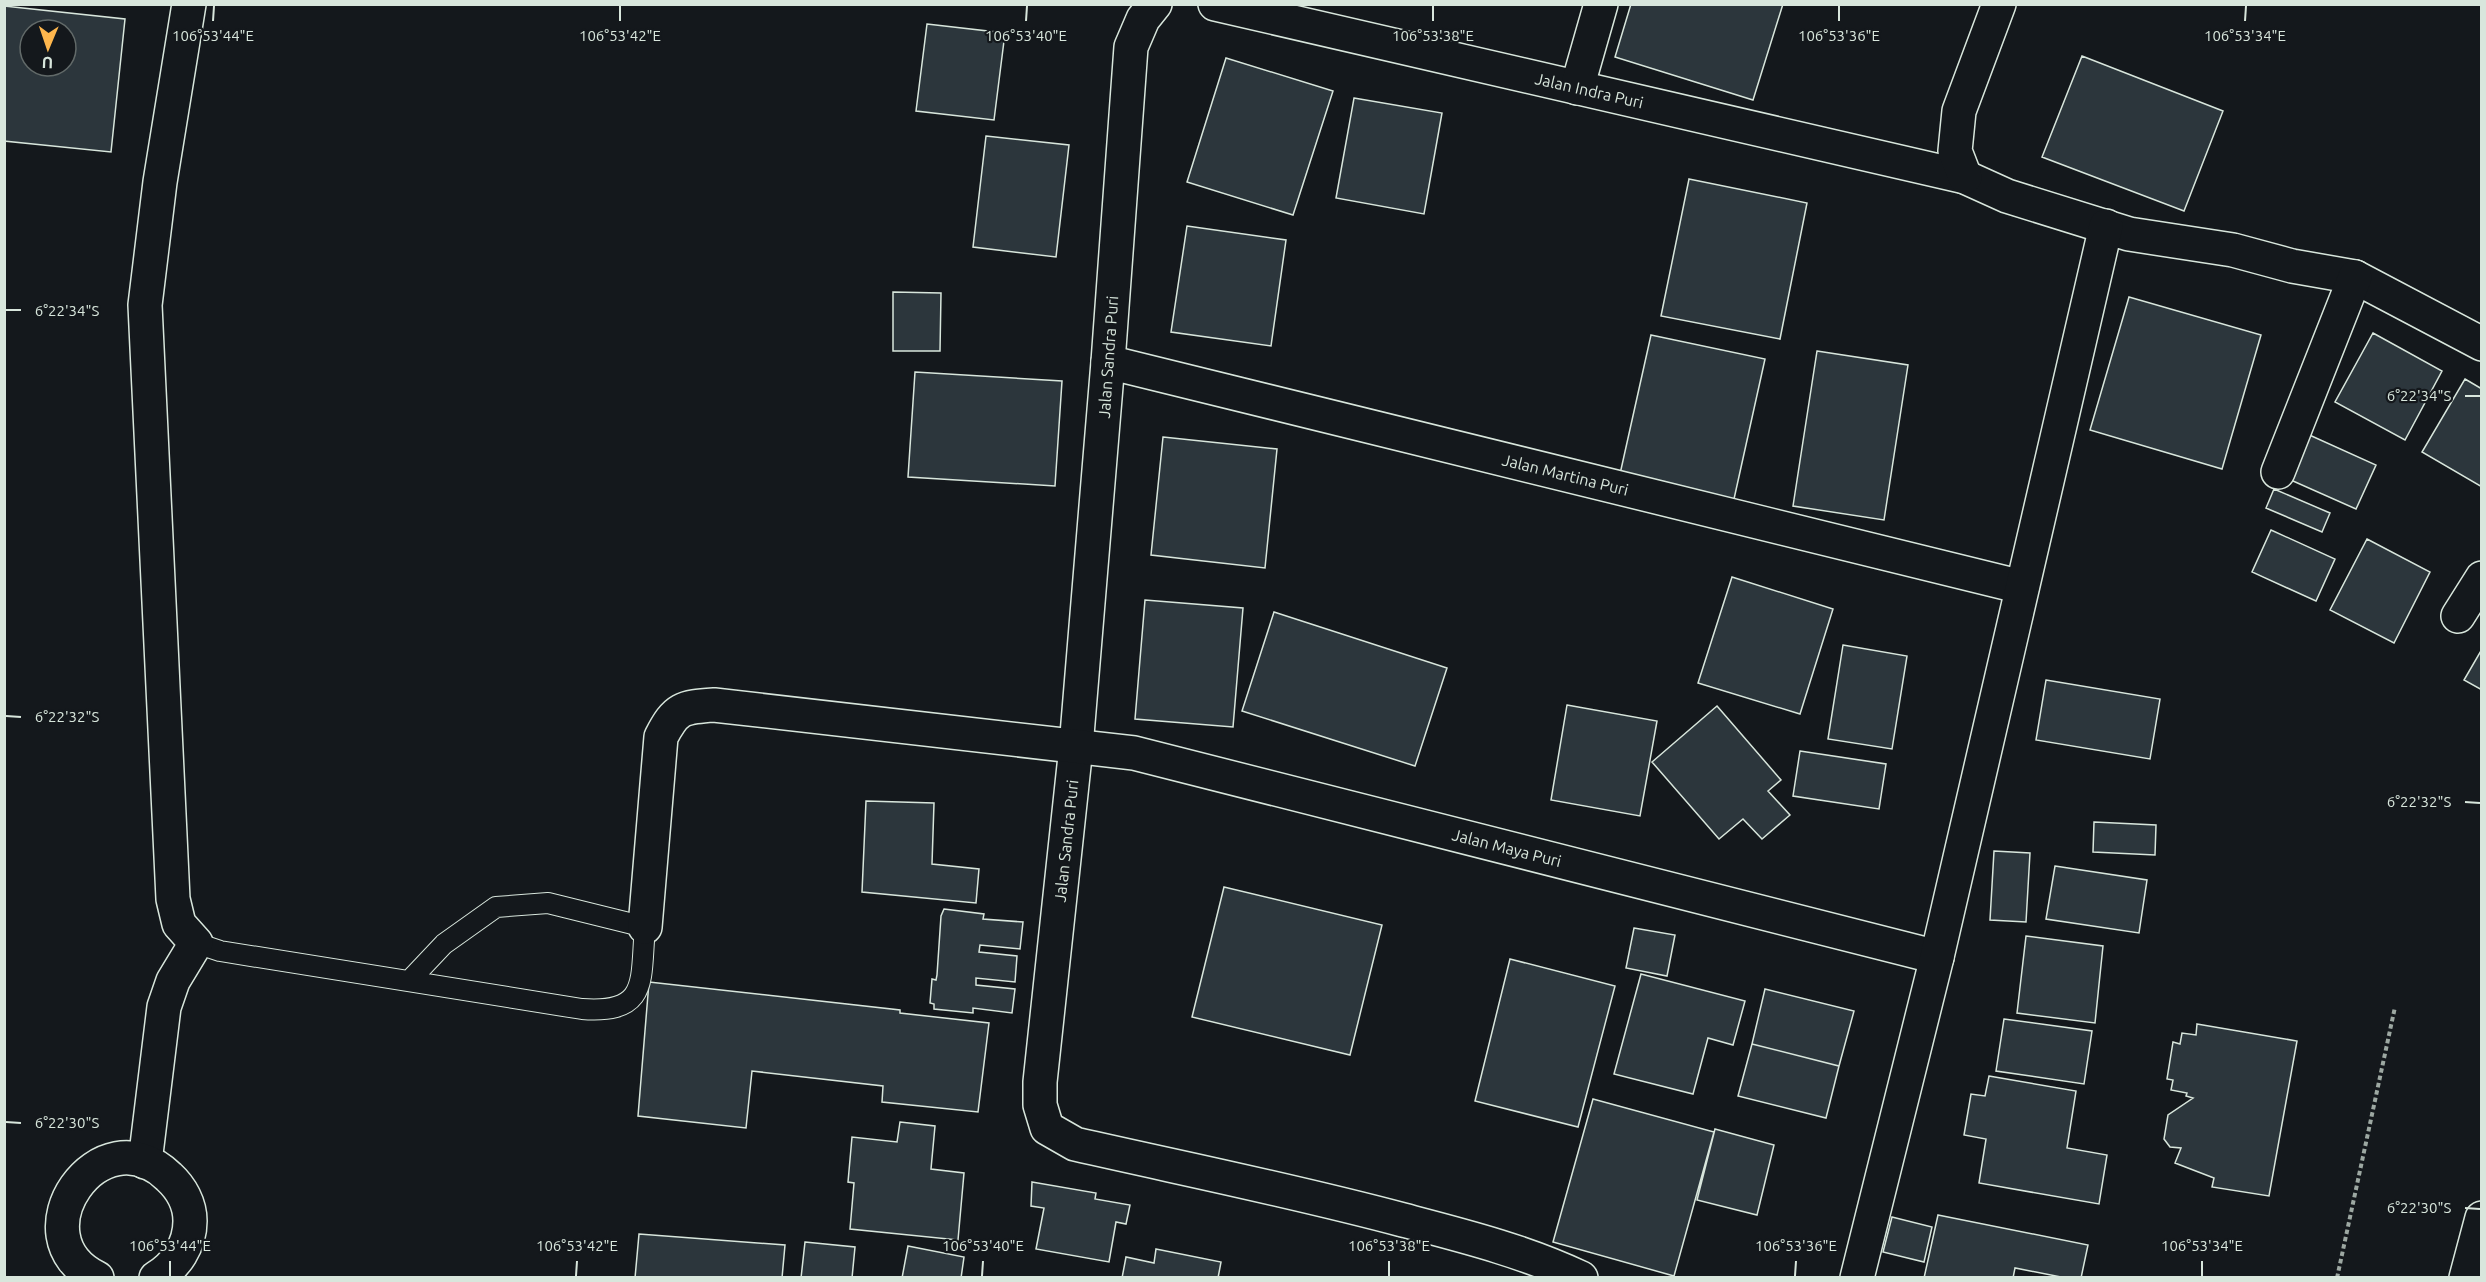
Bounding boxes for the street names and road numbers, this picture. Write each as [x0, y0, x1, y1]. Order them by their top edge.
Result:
street label: Jalan Indra Puri [1533, 69, 1645, 112]
street label: Jalan Sandra Puri [1095, 295, 1121, 419]
street label: Jalan Martina Puri [1500, 450, 1630, 499]
street label: Jalan Sandra Puri [1051, 779, 1081, 903]
street label: Jalan Maya Puri [1450, 825, 1563, 870]

